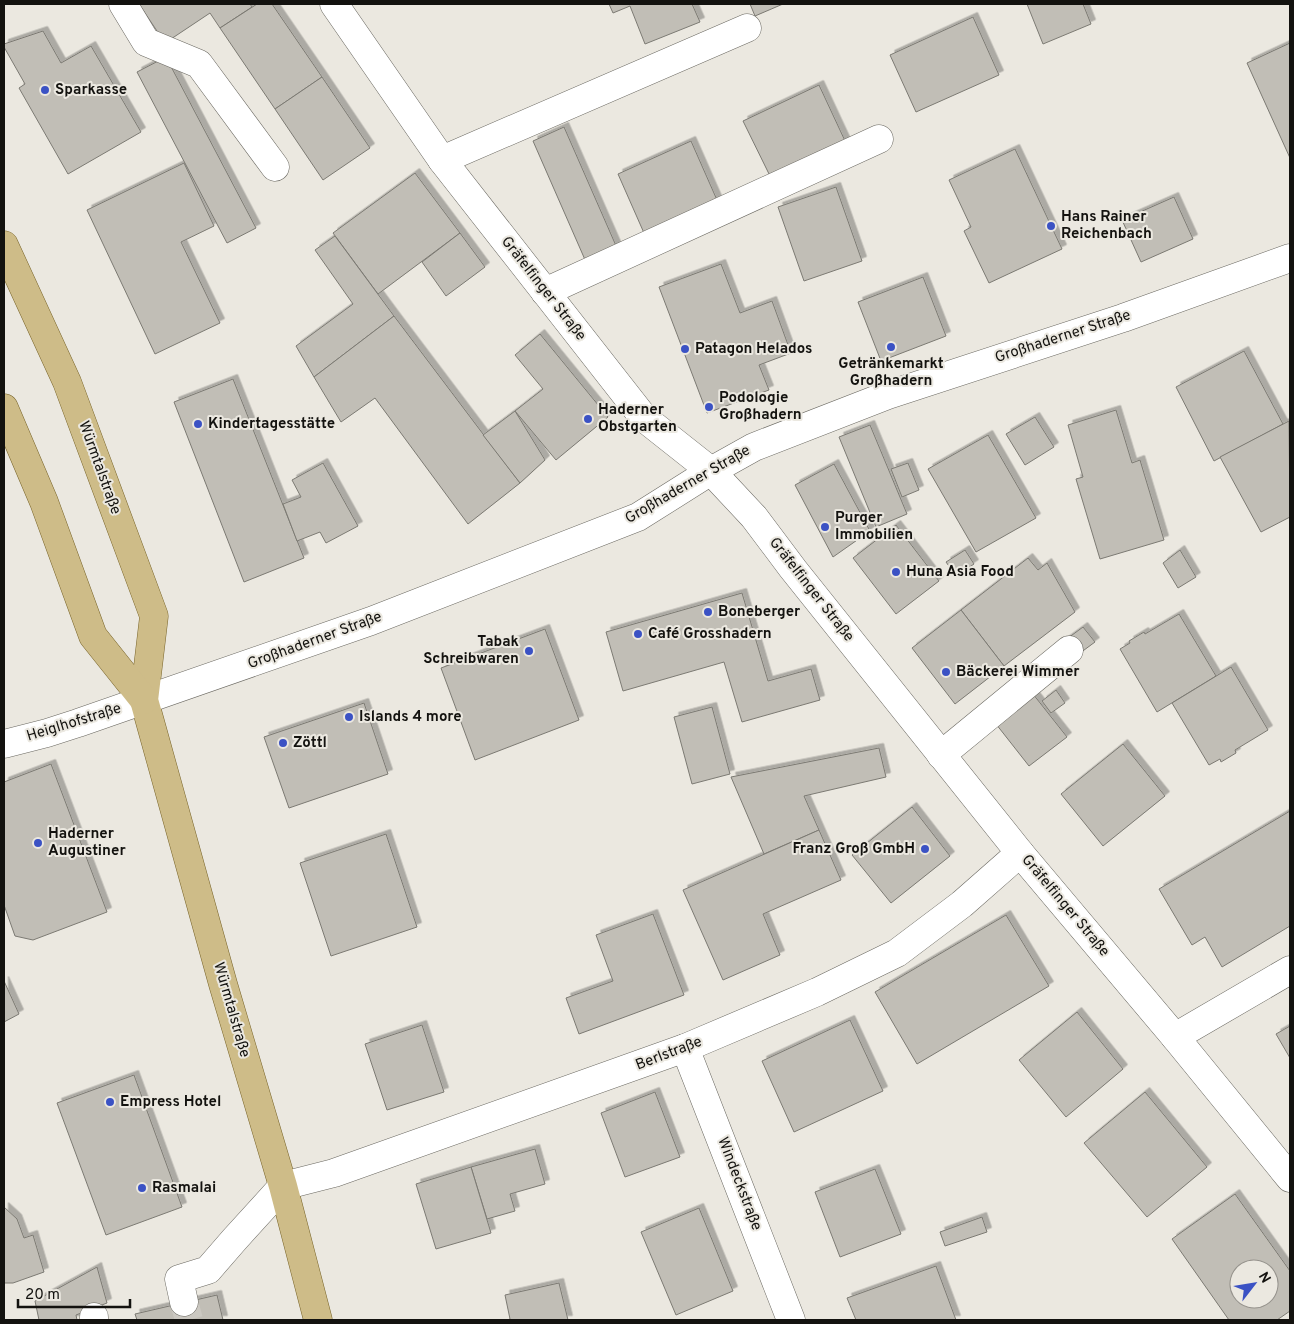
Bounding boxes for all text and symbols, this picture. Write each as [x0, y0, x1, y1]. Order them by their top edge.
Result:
place label: Sparkasse [55, 81, 127, 100]
marker: Sparkasse [39, 84, 51, 96]
place label: Hans Rainer Reichenbach [1061, 208, 1152, 244]
marker: Hans Rainer Reichenbach [1045, 220, 1057, 232]
street label: Gräfelfinger Straße [496, 233, 590, 345]
street label: Großhaderner Straße [993, 306, 1133, 368]
place label: Patagon Helados [695, 340, 812, 359]
marker: Getränkemarkt Großhadern [885, 341, 897, 353]
marker: Patagon Helados [679, 343, 691, 355]
place label: Getränkemarkt Großhadern [838, 355, 944, 391]
place label: Podologie Großhadern [719, 389, 802, 425]
place label: Haderner Obstgarten [598, 401, 677, 437]
marker: Podologie Großhadern [703, 401, 715, 413]
marker: Haderner Obstgarten [582, 413, 594, 425]
place label: Kindertagesstätte [208, 415, 335, 434]
marker: Kindertagesstätte [192, 418, 204, 430]
street label: Würmtalstraße [73, 419, 125, 517]
street label: Großhaderner Straße [622, 441, 754, 529]
place label: Purger Immobilien [835, 509, 913, 545]
marker: Purger Immobilien [819, 521, 831, 533]
street label: Gräfelfinger Straße [764, 534, 858, 646]
place label: Huna Asia Food [906, 563, 1014, 582]
marker: Huna Asia Food [890, 566, 902, 578]
place label: Boneberger [718, 603, 801, 622]
marker: Boneberger [702, 606, 714, 618]
street label: Großhaderner Straße [245, 608, 385, 674]
place label: Café Grosshadern [648, 625, 772, 644]
marker: Café Grosshadern [632, 628, 644, 640]
place label: Tabak Schreibwaren [423, 633, 519, 669]
marker: Tabak Schreibwaren [523, 645, 535, 657]
place label: Bäckerei Wimmer [956, 663, 1080, 682]
marker: Bäckerei Wimmer [940, 666, 952, 678]
street label: Heiglhofstraße [24, 700, 124, 746]
place label: Islands 4 more [359, 708, 462, 727]
marker: Islands 4 more [343, 711, 355, 723]
place label: Zöttl [293, 734, 327, 753]
marker: Zöttl [277, 737, 289, 749]
place label: Haderner Augustiner [48, 825, 126, 861]
marker: Haderner Augustiner [32, 837, 44, 849]
place label: Franz Groß GmbH [792, 840, 915, 859]
marker: Franz Groß GmbH [919, 843, 931, 855]
street label: Gräfelfinger Straße [1017, 851, 1113, 961]
street label: Würmtalstraße [208, 960, 254, 1060]
street label: Berlstraße [633, 1033, 705, 1075]
place label: Empress Hotel [120, 1093, 221, 1112]
marker: Empress Hotel [104, 1096, 116, 1108]
street label: Windeckstraße [712, 1134, 766, 1234]
place label: Rasmalai [152, 1179, 216, 1198]
marker: Rasmalai [136, 1182, 148, 1194]
north arrow [1229, 1259, 1279, 1309]
text: N [1254, 1269, 1274, 1287]
scale bar [18, 1276, 130, 1308]
text: 20 m [25, 1286, 60, 1305]

